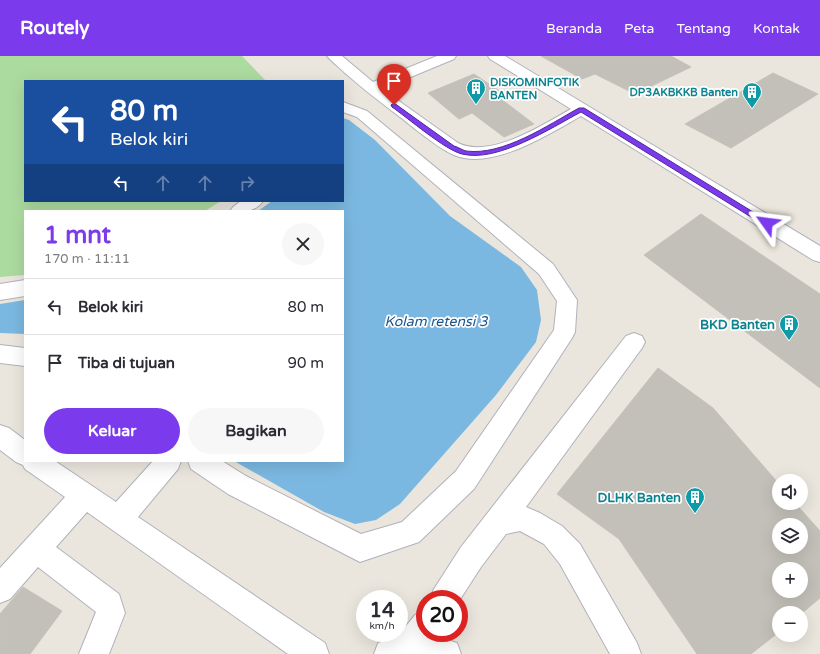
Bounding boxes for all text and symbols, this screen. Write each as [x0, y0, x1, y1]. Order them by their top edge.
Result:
text: Routely [20, 17, 89, 39]
text: Beranda [546, 20, 602, 37]
text: Peta [624, 20, 654, 37]
text: Tentang [676, 20, 731, 37]
text: Kontak [753, 20, 800, 37]
pin [377, 64, 411, 105]
icon: arrive [383, 70, 405, 92]
place label: DISKOMINFOTIK BANTEN [490, 76, 580, 102]
building icon: DISKOMINFOTIK BANTEN [465, 77, 487, 105]
building icon: DP3AKBKKB Banten [741, 81, 763, 109]
place label: DP3AKBKKB Banten [630, 86, 738, 99]
text: 80 m [110, 94, 178, 128]
icon: left [44, 96, 96, 148]
text: Belok kiri [110, 128, 188, 150]
icon: left [110, 172, 132, 194]
icon: ahead [152, 172, 174, 194]
icon: ahead [194, 172, 216, 194]
icon: right [236, 172, 258, 194]
position arrow [746, 202, 788, 244]
text: 1 mnt [44, 221, 111, 250]
button: close [282, 223, 324, 265]
text: 170 m · 11:11 [44, 251, 130, 267]
icon: left [44, 296, 66, 318]
text: Belok kiri [78, 298, 143, 316]
text: 80 m [287, 298, 324, 316]
water label: Kolam retensi 3 [384, 313, 489, 330]
building icon: BKD Banten [778, 313, 800, 341]
place label: BKD Banten [700, 317, 775, 333]
icon: arrive [44, 352, 66, 374]
text: Tiba di tujuan [78, 354, 175, 372]
text: 90 m [287, 354, 324, 372]
button: Keluar [44, 408, 180, 454]
button: Bagikan [188, 408, 324, 454]
map controls [772, 474, 808, 642]
button: sound [772, 474, 808, 510]
building icon: DLHK Banten [684, 486, 706, 514]
place label: DLHK Banten [598, 490, 681, 506]
button: layers [772, 518, 808, 554]
button: + [772, 562, 808, 598]
speed limit sign: 20 [416, 590, 468, 642]
text: 14 [369, 599, 395, 623]
button: − [772, 606, 808, 642]
text: km/h [369, 620, 395, 632]

